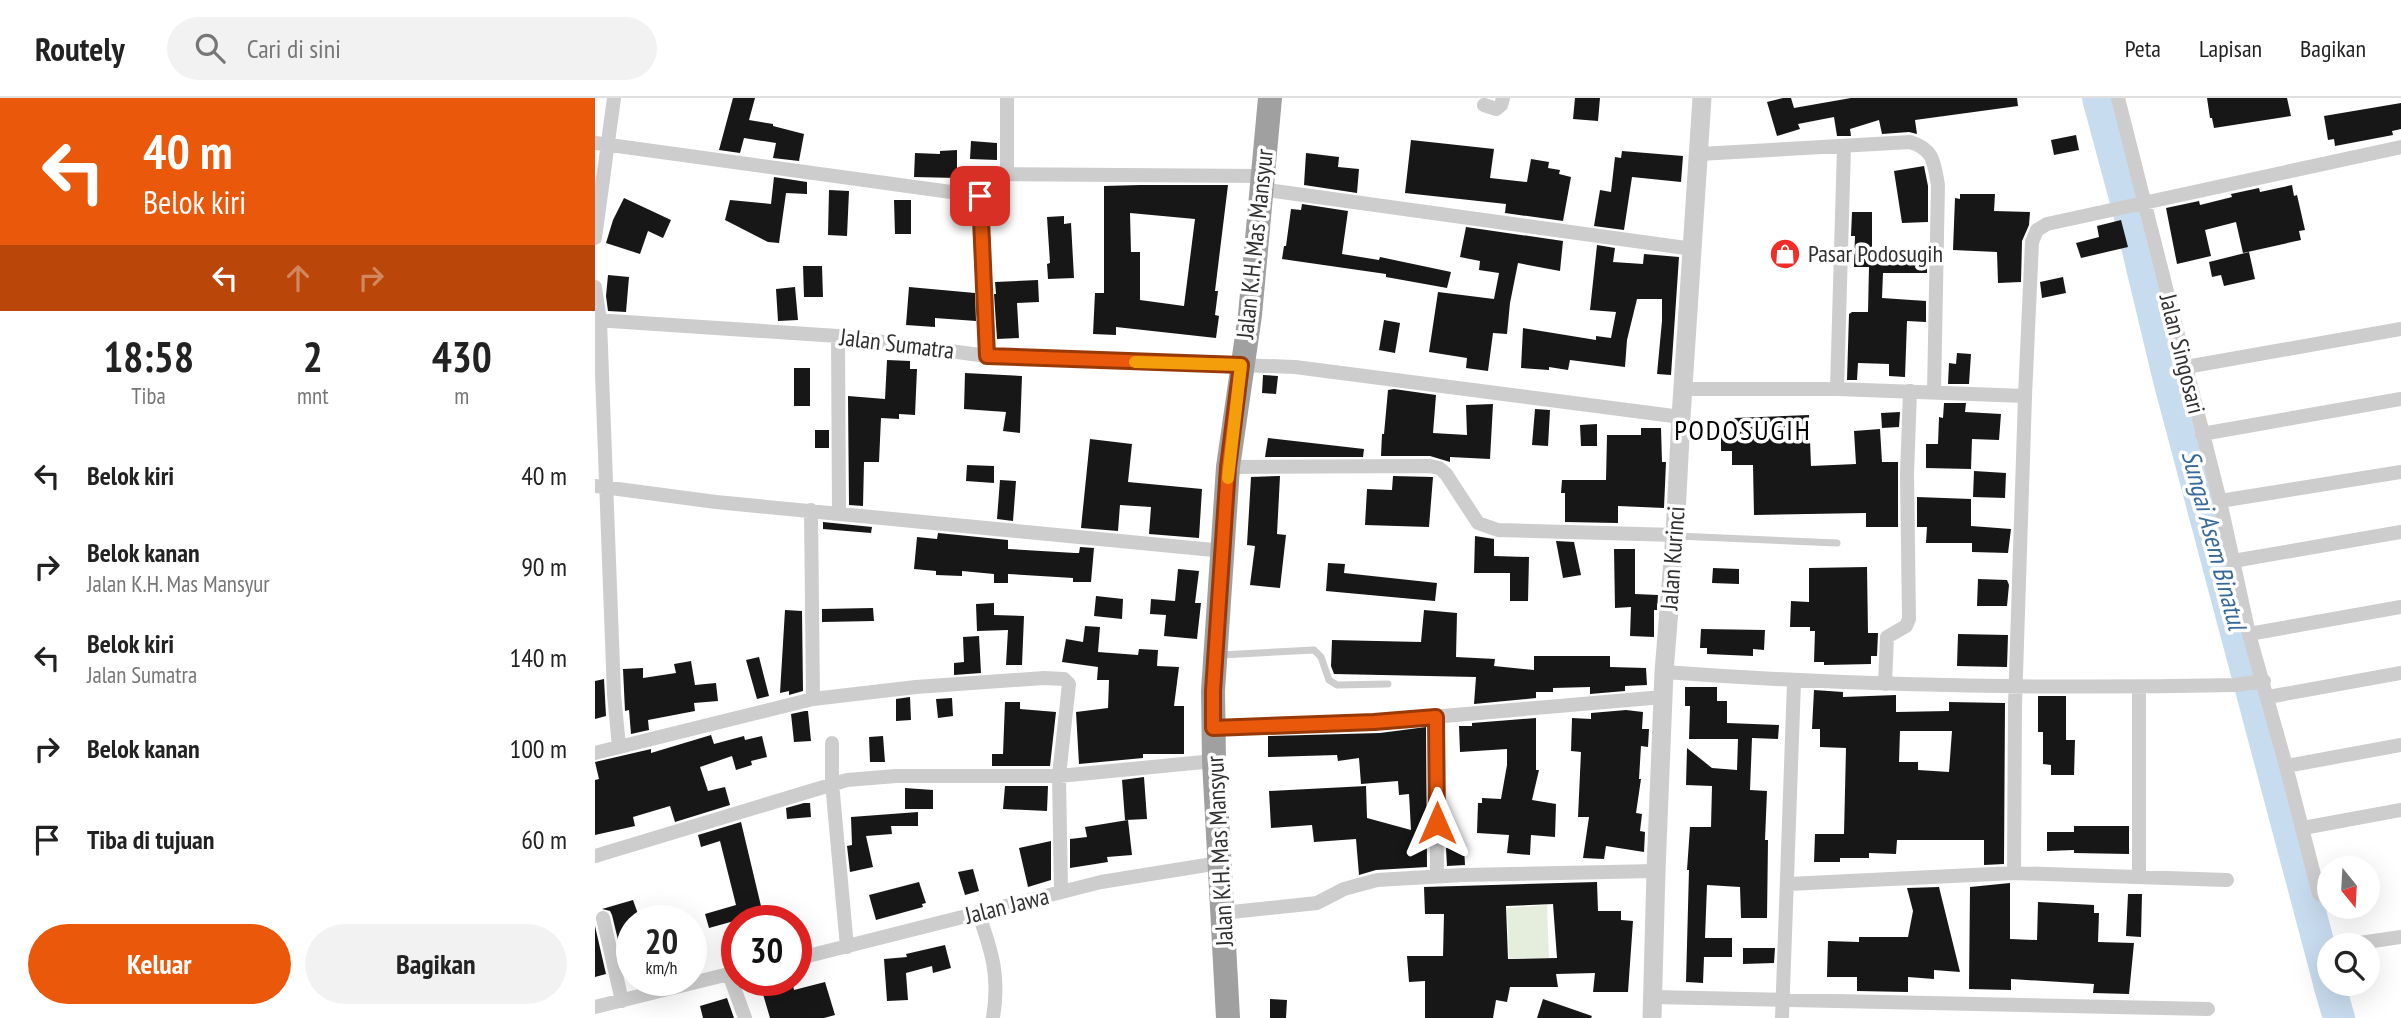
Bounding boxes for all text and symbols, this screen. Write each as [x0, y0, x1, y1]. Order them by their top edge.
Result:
search box [167, 17, 657, 80]
text: Routely [35, 27, 125, 70]
icon: search [191, 29, 229, 67]
text: Cari di sini [247, 32, 341, 65]
text: Peta [2125, 33, 2161, 64]
text: Lapisan [2199, 33, 2262, 64]
text: Bagikan [2300, 33, 2366, 64]
text: 40 m [143, 119, 232, 183]
icon: left [28, 126, 119, 217]
street label: Jalan K.H. Mas Mansyur [1229, 147, 1280, 341]
pin [950, 166, 1010, 226]
icon: arrive [961, 177, 999, 215]
text: Belok kiri [143, 181, 246, 223]
shop icon: Pasar Podosugih [1768, 237, 1802, 271]
place label: Pasar Podosugih [1808, 238, 1943, 269]
icon: left [206, 259, 244, 297]
icon: ahead [279, 259, 317, 297]
icon: right [352, 259, 390, 297]
street label: Jalan Singosari [2152, 290, 2212, 417]
street label: Jalan Sumatra [837, 321, 956, 366]
text: 18:58 [103, 329, 194, 384]
text: 2 [303, 329, 323, 384]
text: 430 [432, 329, 492, 384]
text: Tiba [131, 381, 166, 410]
text: mnt [297, 381, 329, 410]
text: m [454, 381, 469, 410]
district label: PODOSUGIH [1674, 411, 1812, 448]
water label: Sungai Asem Binatul [2175, 447, 2255, 636]
icon: left [28, 457, 66, 495]
text: Belok kiri [87, 459, 174, 492]
text: 40 m [521, 459, 567, 492]
street label: Jalan Kurinci [1653, 505, 1692, 612]
text: Belok kanan [87, 536, 200, 569]
icon: right [28, 548, 66, 586]
text: 90 m [521, 550, 567, 583]
text: Jalan K.H. Mas Mansyur [87, 569, 270, 598]
text: Belok kiri [87, 627, 174, 660]
icon: left [28, 639, 66, 677]
text: 140 m [509, 641, 567, 674]
text: Jalan Sumatra [87, 660, 197, 689]
icon: right [28, 730, 66, 768]
text: Belok kanan [87, 732, 200, 765]
text: 100 m [509, 732, 567, 765]
street label: Jalan K.H. Mas Mansyur [1199, 755, 1240, 948]
position arrow [1400, 786, 1474, 860]
icon: arrive [28, 821, 66, 859]
text: Tiba di tujuan [87, 823, 215, 856]
text: 60 m [521, 823, 567, 856]
north arrow [2317, 856, 2380, 919]
map controls [2317, 856, 2380, 996]
street label: Jalan Jawa [961, 880, 1052, 931]
speed limit sign: 30 [721, 905, 812, 996]
text: 20 [645, 918, 678, 964]
button: Keluar [28, 924, 291, 1004]
button: Bagikan [305, 924, 567, 1004]
button: search [2317, 933, 2380, 996]
text: km/h [646, 956, 677, 979]

